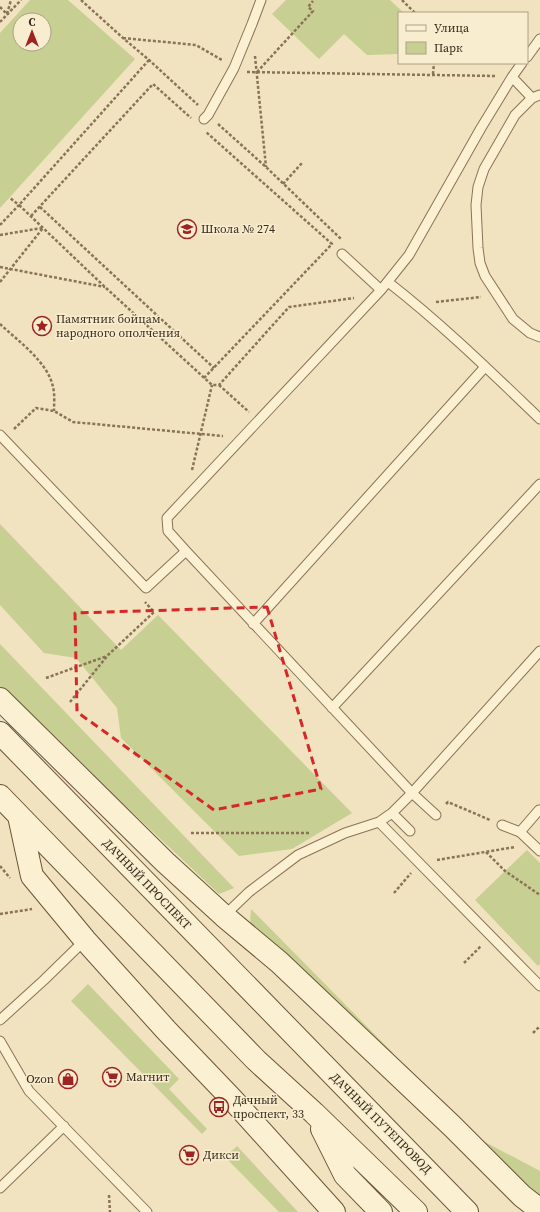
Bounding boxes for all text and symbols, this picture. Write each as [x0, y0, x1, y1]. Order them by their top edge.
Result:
north arrow [12, 12, 52, 52]
legend [398, 12, 528, 64]
text: С [29, 15, 36, 30]
text: Улица [434, 20, 470, 36]
text: Парк [434, 40, 463, 56]
school or university icon: Школа № 274 [176, 218, 198, 240]
place label: Школа № 274 [201, 221, 275, 237]
place label: Памятник бойцам народного ополчения [56, 311, 180, 341]
place icon: Памятник бойцам народного ополчения [31, 315, 53, 337]
street label: ДАЧНЫЙ ПРОСПЕКТ [99, 835, 195, 933]
supermarket icon: Магнит [101, 1066, 123, 1088]
shop icon: Ozon [57, 1068, 79, 1090]
place label: Магнит [126, 1069, 170, 1085]
street label: ДАЧНЫЙ ПУТЕПРОВОД [327, 1069, 435, 1177]
place label: Ozon [26, 1071, 54, 1087]
place label: Дачный проспект, 33 [233, 1092, 304, 1122]
bus stop icon: Дачный проспект, 33 [208, 1096, 230, 1118]
supermarket icon: Дикси [178, 1144, 200, 1166]
place label: Дикси [203, 1147, 239, 1163]

